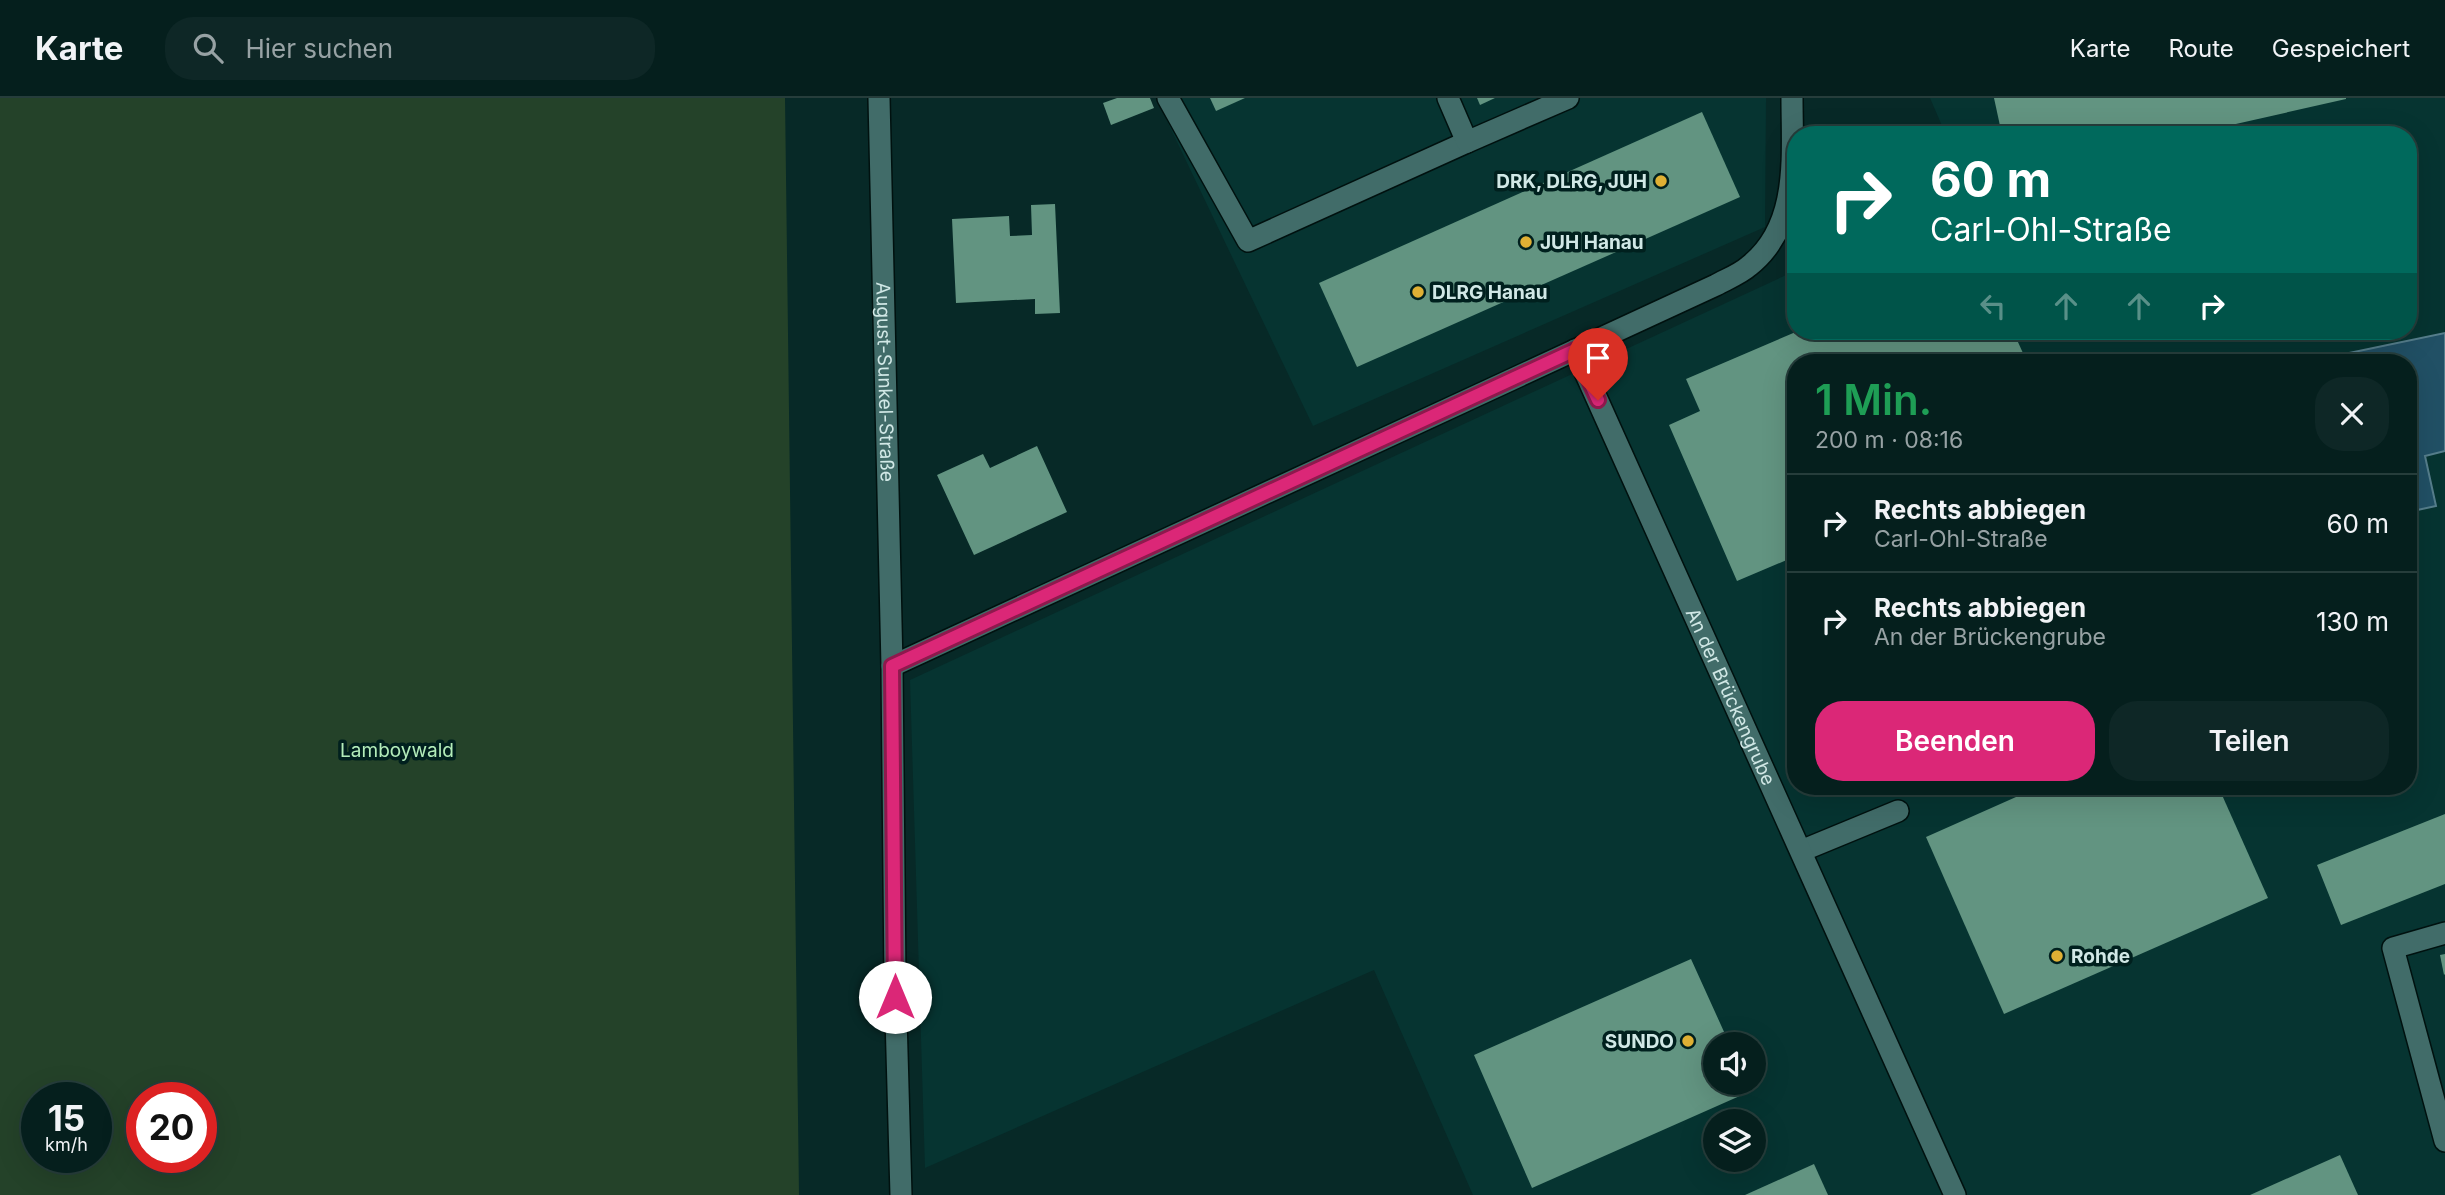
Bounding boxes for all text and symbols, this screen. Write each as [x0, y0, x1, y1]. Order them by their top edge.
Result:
search box [165, 17, 655, 80]
text: Karte [35, 28, 123, 68]
icon: search [189, 29, 227, 67]
text: Hier suchen [245, 33, 393, 64]
text: Karte [2070, 34, 2130, 63]
text: Route [2168, 34, 2234, 63]
text: Gespeichert [2272, 34, 2410, 63]
text: 60 m [1930, 150, 2051, 209]
icon: right [1815, 154, 1906, 245]
place label: DRK, DLRG, JUH [1496, 170, 1647, 193]
marker: DRK, DLRG, JUH [1653, 173, 1669, 189]
text: Carl-Ohl-Straße [1930, 210, 2172, 249]
place label: JUH Hanau [1540, 231, 1644, 254]
marker: JUH Hanau [1518, 234, 1534, 250]
place label: DLRG Hanau [1432, 281, 1548, 304]
street label: August-Sunkel-Straße [872, 282, 899, 482]
marker: DLRG Hanau [1410, 284, 1426, 300]
icon: left [1974, 287, 2012, 325]
icon: ahead [2047, 287, 2085, 325]
icon: ahead [2120, 287, 2158, 325]
icon: right [2193, 287, 2231, 325]
pin [1568, 328, 1628, 400]
icon: arrive [1579, 339, 1617, 377]
text: 1 Min. [1815, 374, 1932, 425]
button: close [2315, 377, 2389, 451]
text: 200 m · 08:16 [1815, 426, 1963, 454]
text: Rechts abbiegen [1874, 494, 2086, 525]
icon: right [1815, 504, 1853, 542]
text: 60 m [2326, 508, 2389, 539]
text: Carl-Ohl-Straße [1874, 525, 2048, 553]
text: Rechts abbiegen [1874, 592, 2086, 623]
icon: right [1815, 602, 1853, 640]
street label: An der Brückengrube [1681, 604, 1781, 789]
text: 130 m [2316, 606, 2389, 637]
text: An der Brückengrube [1874, 623, 2106, 651]
button: Beenden [1815, 701, 2095, 781]
button: Teilen [2109, 701, 2389, 781]
park label: Lamboywald [340, 739, 454, 762]
place label: Rohde [2071, 945, 2130, 968]
marker: Rohde [2049, 948, 2065, 964]
position arrow [858, 960, 932, 1034]
place label: SUNDO [1605, 1030, 1674, 1053]
map controls [1703, 1032, 1766, 1172]
button: sound [1703, 1032, 1766, 1095]
marker: SUNDO [1680, 1033, 1696, 1049]
speed limit sign: 20 [126, 1082, 217, 1173]
text: 15 [48, 1097, 85, 1139]
button: layers [1703, 1109, 1766, 1172]
text: km/h [45, 1134, 88, 1155]

